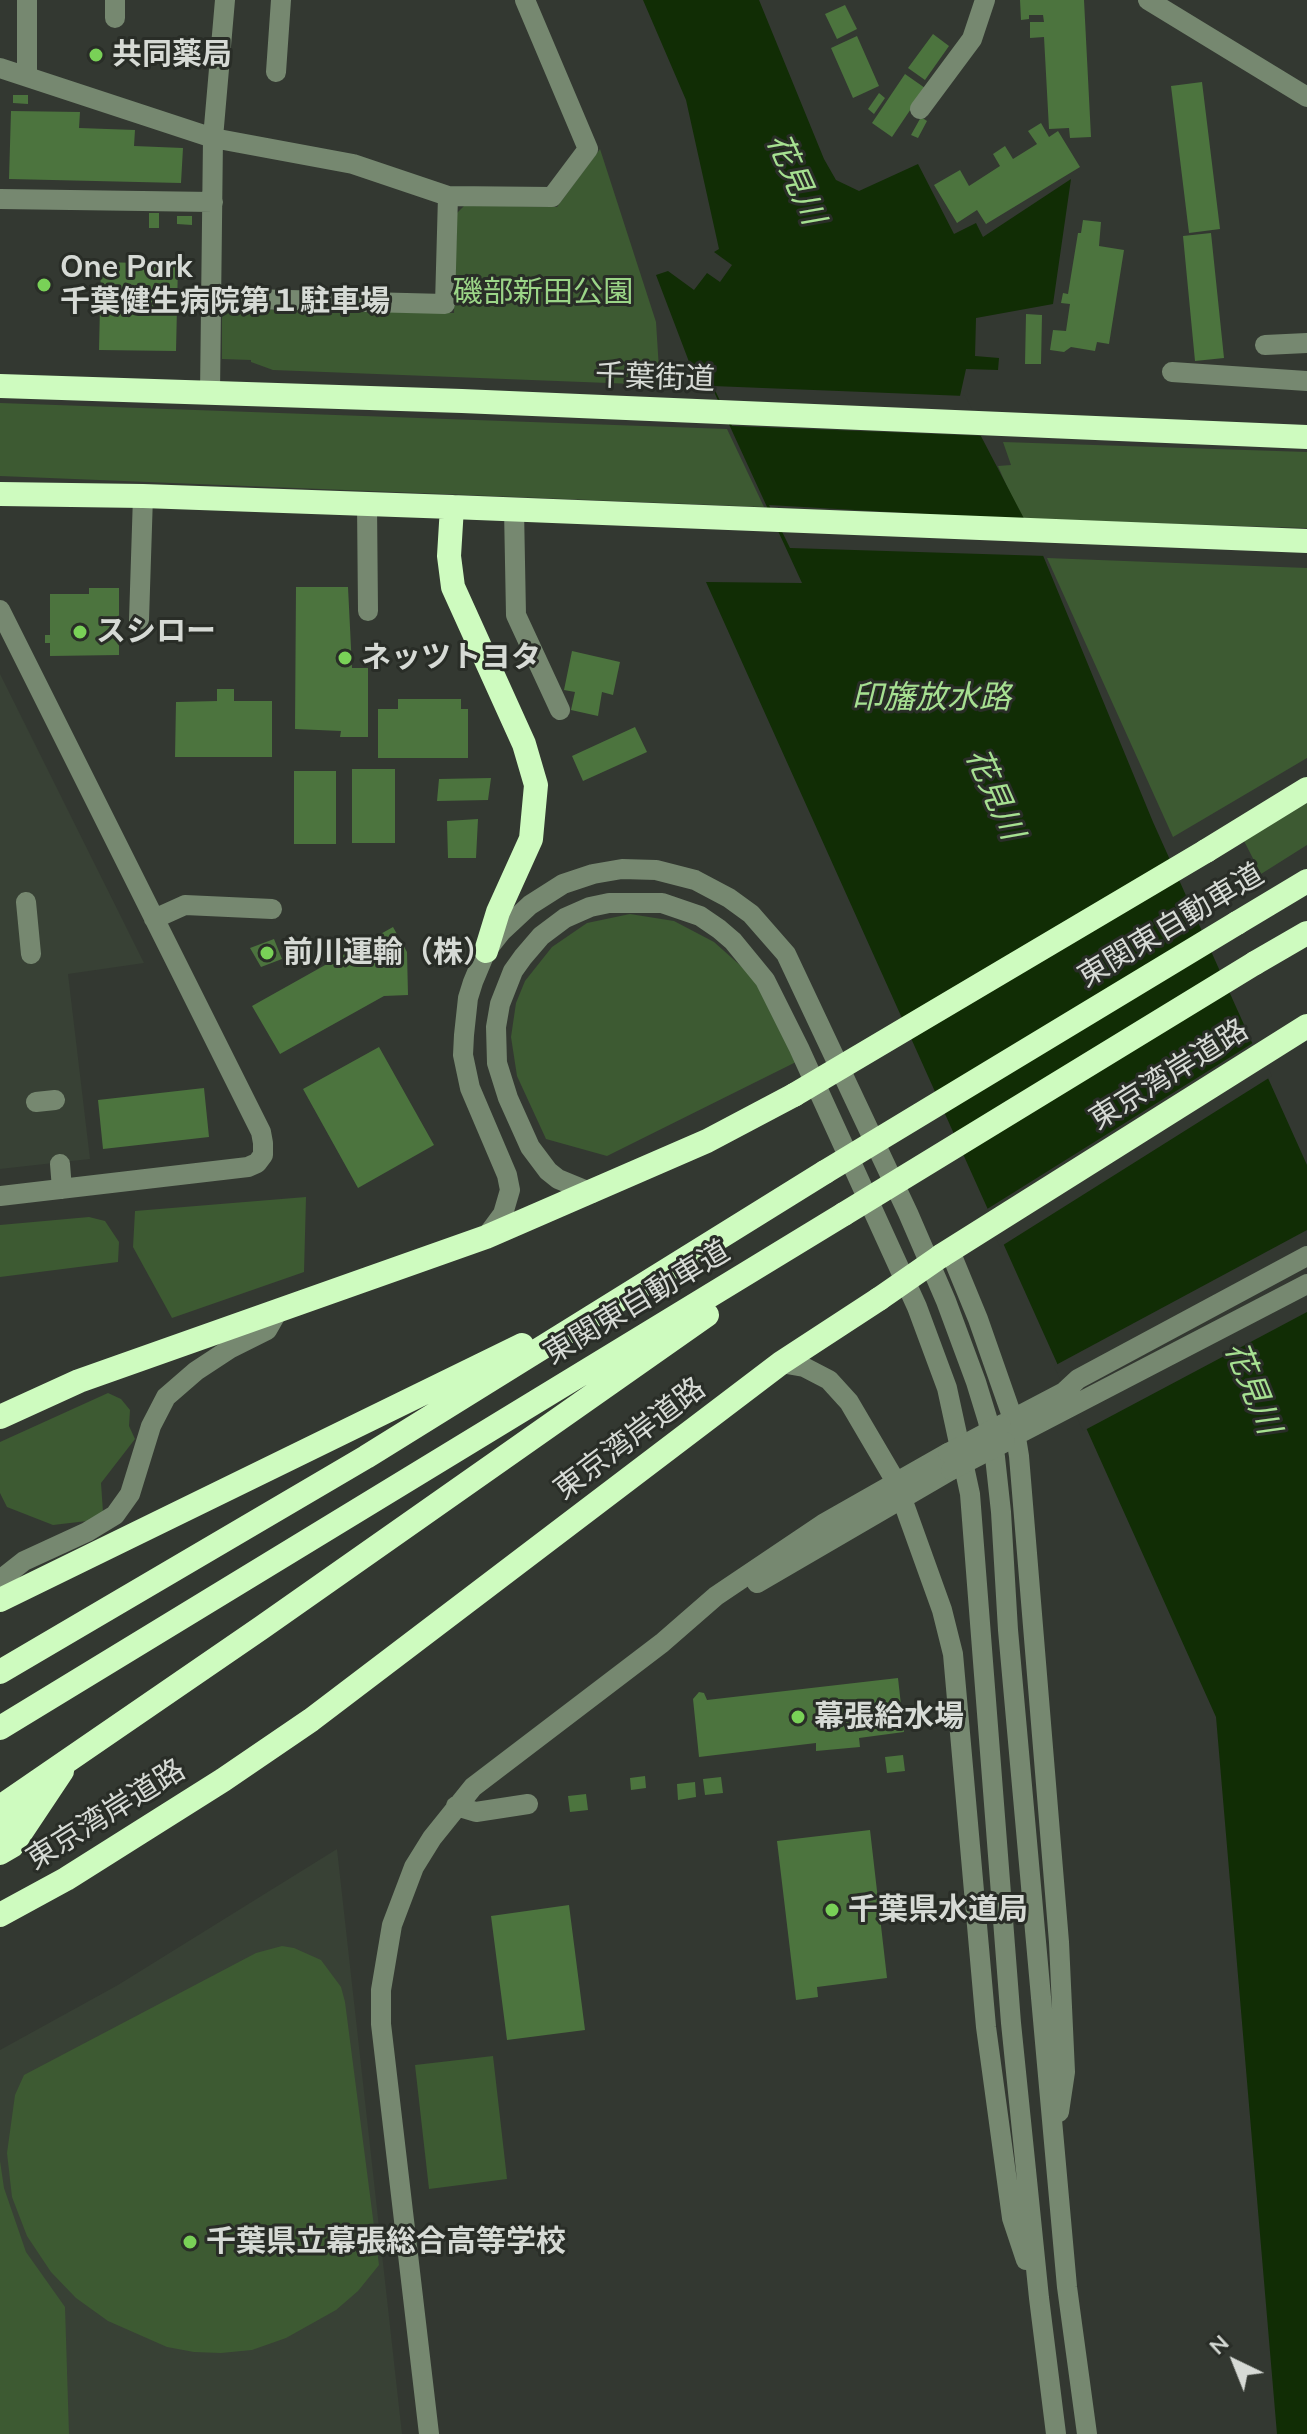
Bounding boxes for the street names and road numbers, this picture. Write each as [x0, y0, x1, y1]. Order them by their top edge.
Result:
street label: 千葉街道 [594, 358, 716, 398]
street label: 東関東自動車道 [1072, 856, 1270, 996]
street label: 東京湾岸道路 [1083, 1012, 1255, 1138]
street label: 東関東自動車道 [538, 1233, 736, 1373]
street label: 東京湾岸道路 [547, 1370, 713, 1508]
street label: 東京湾岸道路 [20, 1752, 192, 1878]

